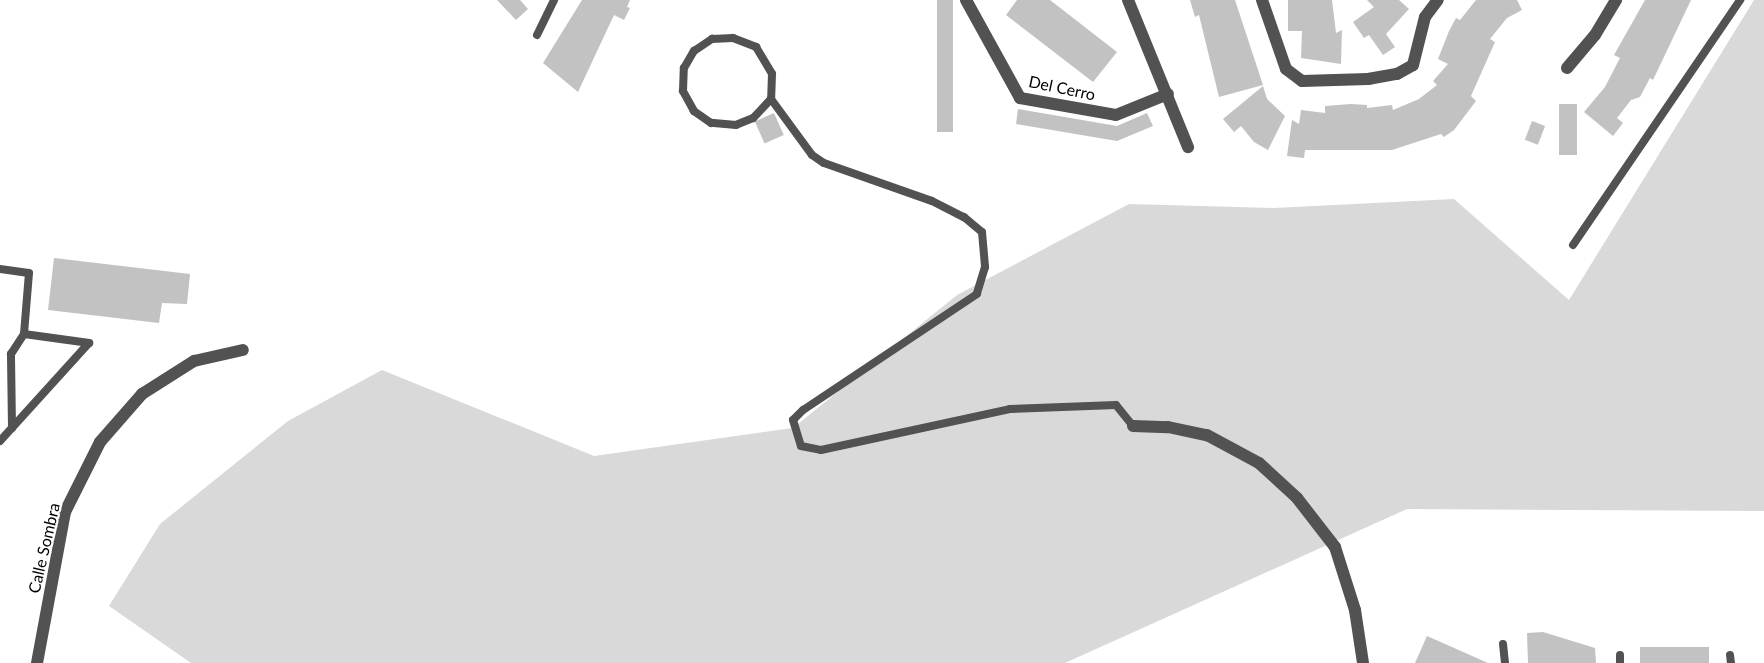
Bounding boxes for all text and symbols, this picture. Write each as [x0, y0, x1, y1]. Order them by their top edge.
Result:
street label: Del Cerro [1027, 72, 1097, 104]
street label: Calle Sombra [24, 501, 64, 595]

